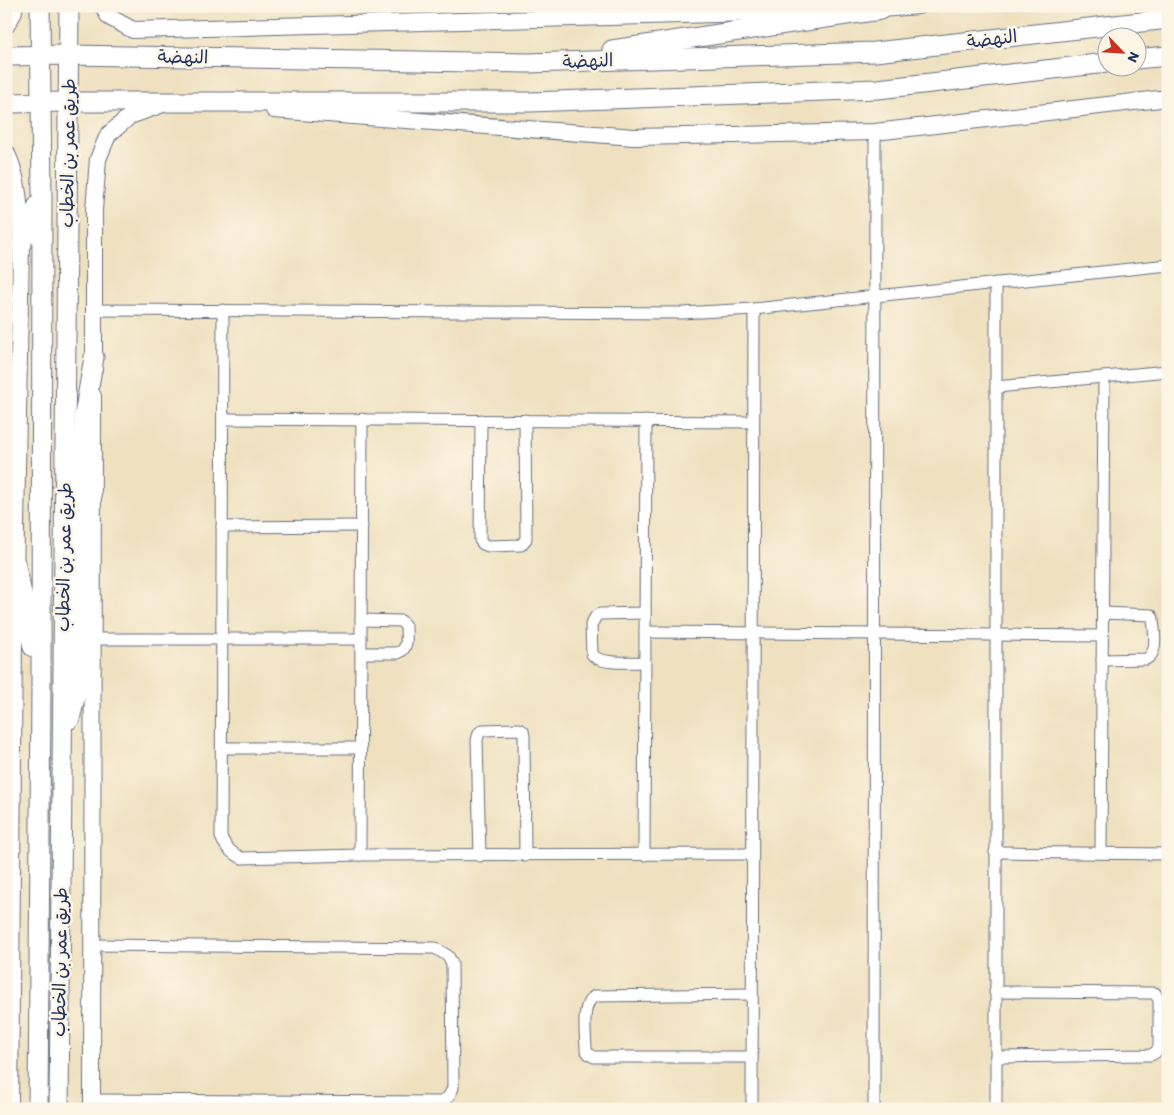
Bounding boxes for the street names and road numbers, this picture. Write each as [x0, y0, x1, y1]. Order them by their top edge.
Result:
street label: النهضة [965, 25, 1019, 53]
street label: النهضة [157, 46, 209, 68]
street label: النهضة [562, 49, 614, 73]
street label: طريق عمر بن الخطاب [56, 78, 80, 228]
street label: طريق عمر بن الخطاب [52, 482, 76, 632]
street label: طريق عمر بن الخطاب [48, 887, 72, 1037]

